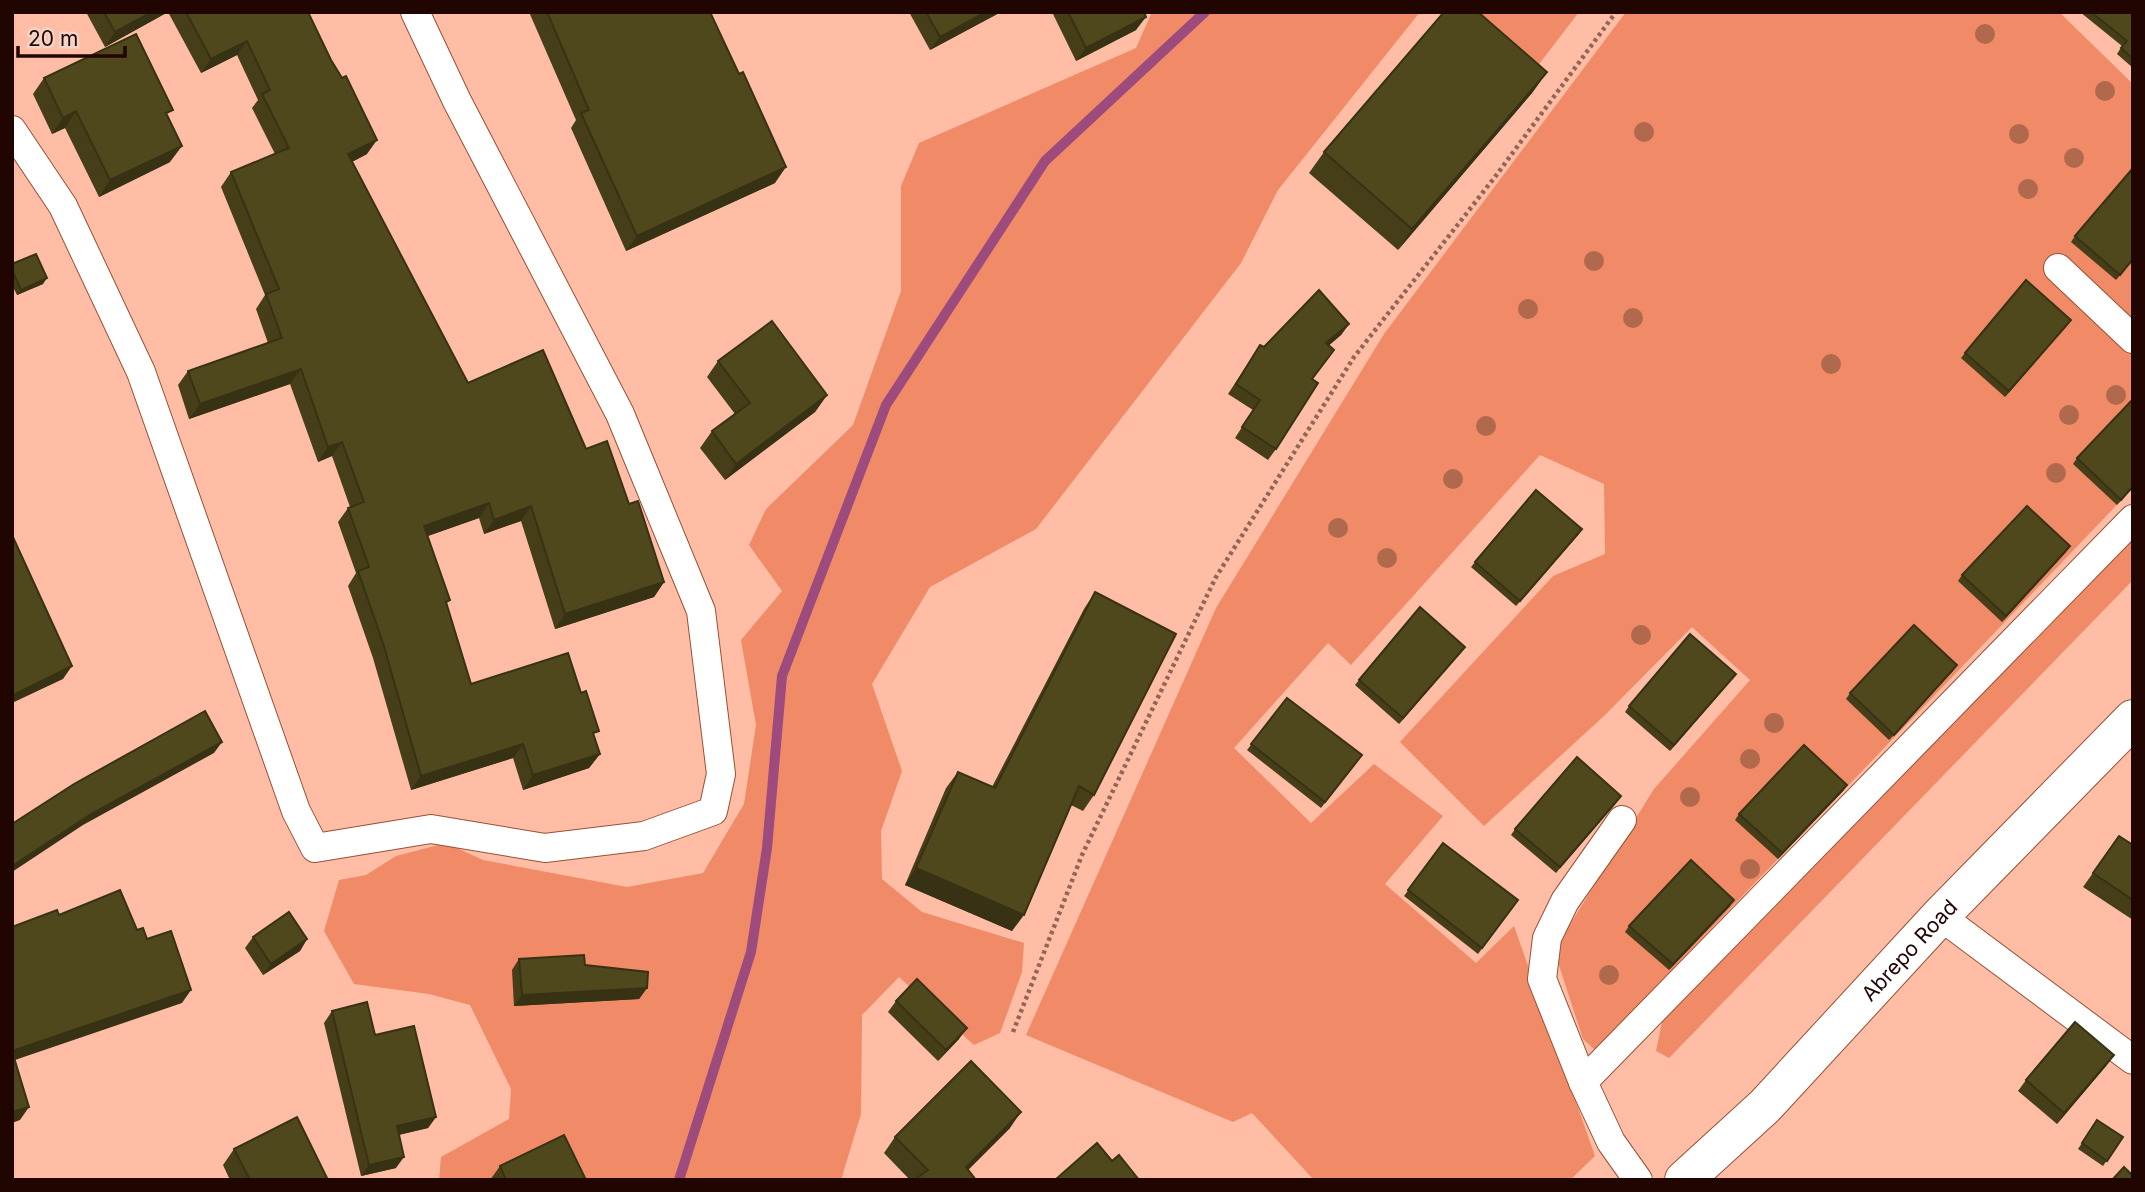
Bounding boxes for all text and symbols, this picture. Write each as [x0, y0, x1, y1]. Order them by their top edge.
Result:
scale bar [18, 14, 124, 58]
text: 20 m [28, 26, 78, 51]
street label: Abrepo Road [1856, 894, 1962, 1006]

